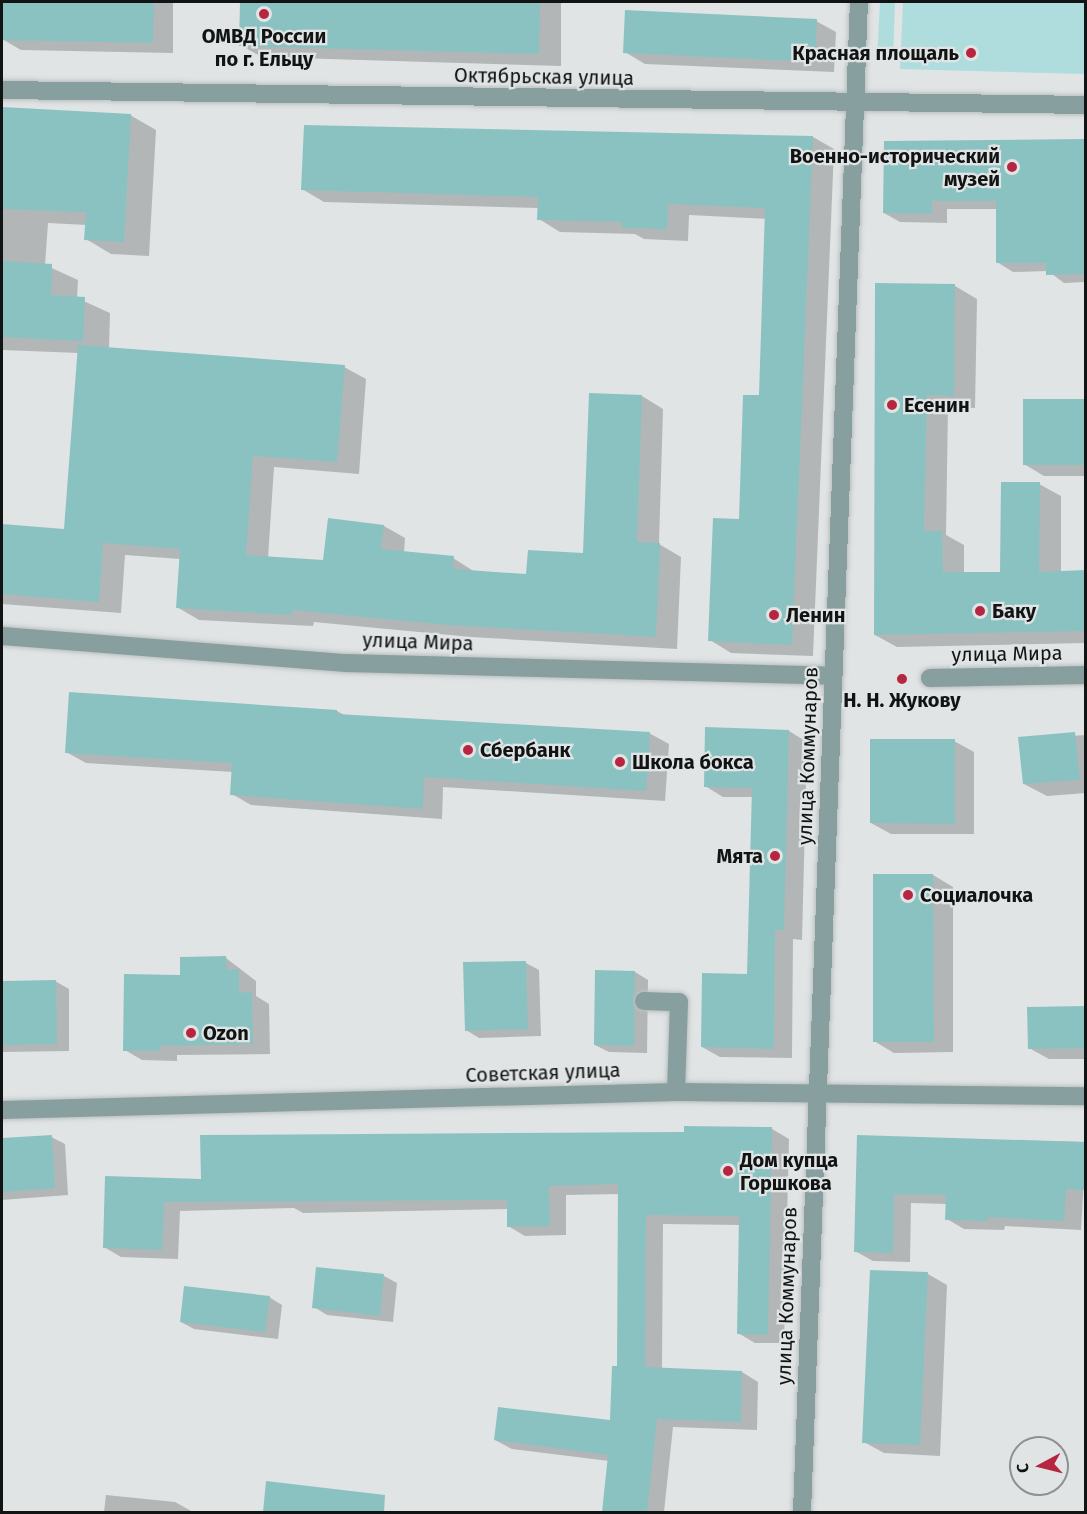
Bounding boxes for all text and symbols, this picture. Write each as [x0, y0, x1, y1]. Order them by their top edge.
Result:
marker: ОМВД России по г. Ельцу [257, 7, 271, 21]
place label: ОМВД России по г. Ельцу [202, 24, 326, 71]
place label: Красная площаль [792, 41, 959, 65]
marker: Красная площаль [964, 46, 978, 60]
street label: Октябрьская улица [454, 63, 634, 91]
place label: Военно-исторический музей [790, 144, 1000, 191]
marker: Военно-исторический музей [1005, 160, 1019, 174]
place label: Есенин [904, 393, 970, 417]
marker: Есенин [885, 398, 899, 412]
place label: Баку [992, 599, 1036, 623]
place label: Ленин [786, 603, 845, 627]
marker: Баку [973, 604, 987, 618]
marker: Ленин [767, 608, 781, 622]
street label: улица Мира [362, 628, 474, 656]
street label: улица Мира [951, 641, 1063, 667]
street label: улица Коммунаров [793, 666, 823, 846]
marker: Н. Н. Жукову [895, 672, 909, 686]
place label: Н. Н. Жукову [843, 688, 961, 712]
place label: Сбербанк [480, 738, 570, 762]
marker: Сбербанк [461, 743, 475, 757]
place label: Школа бокса [632, 750, 754, 774]
marker: Школа бокса [613, 755, 627, 769]
place label: Мята [717, 844, 763, 868]
marker: Мята [768, 849, 782, 863]
place label: Социалочка [920, 883, 1033, 907]
marker: Социалочка [901, 888, 915, 902]
place label: Ozon [203, 1021, 249, 1045]
marker: Ozon [184, 1026, 198, 1040]
street label: Советская улица [465, 1058, 621, 1088]
place label: Дом купца Горшкова [740, 1148, 838, 1195]
marker: Дом купца Горшкова [721, 1164, 735, 1178]
street label: улица Коммунаров [772, 1206, 802, 1386]
north arrow [1009, 1436, 1069, 1496]
text: С [1013, 1462, 1033, 1474]

